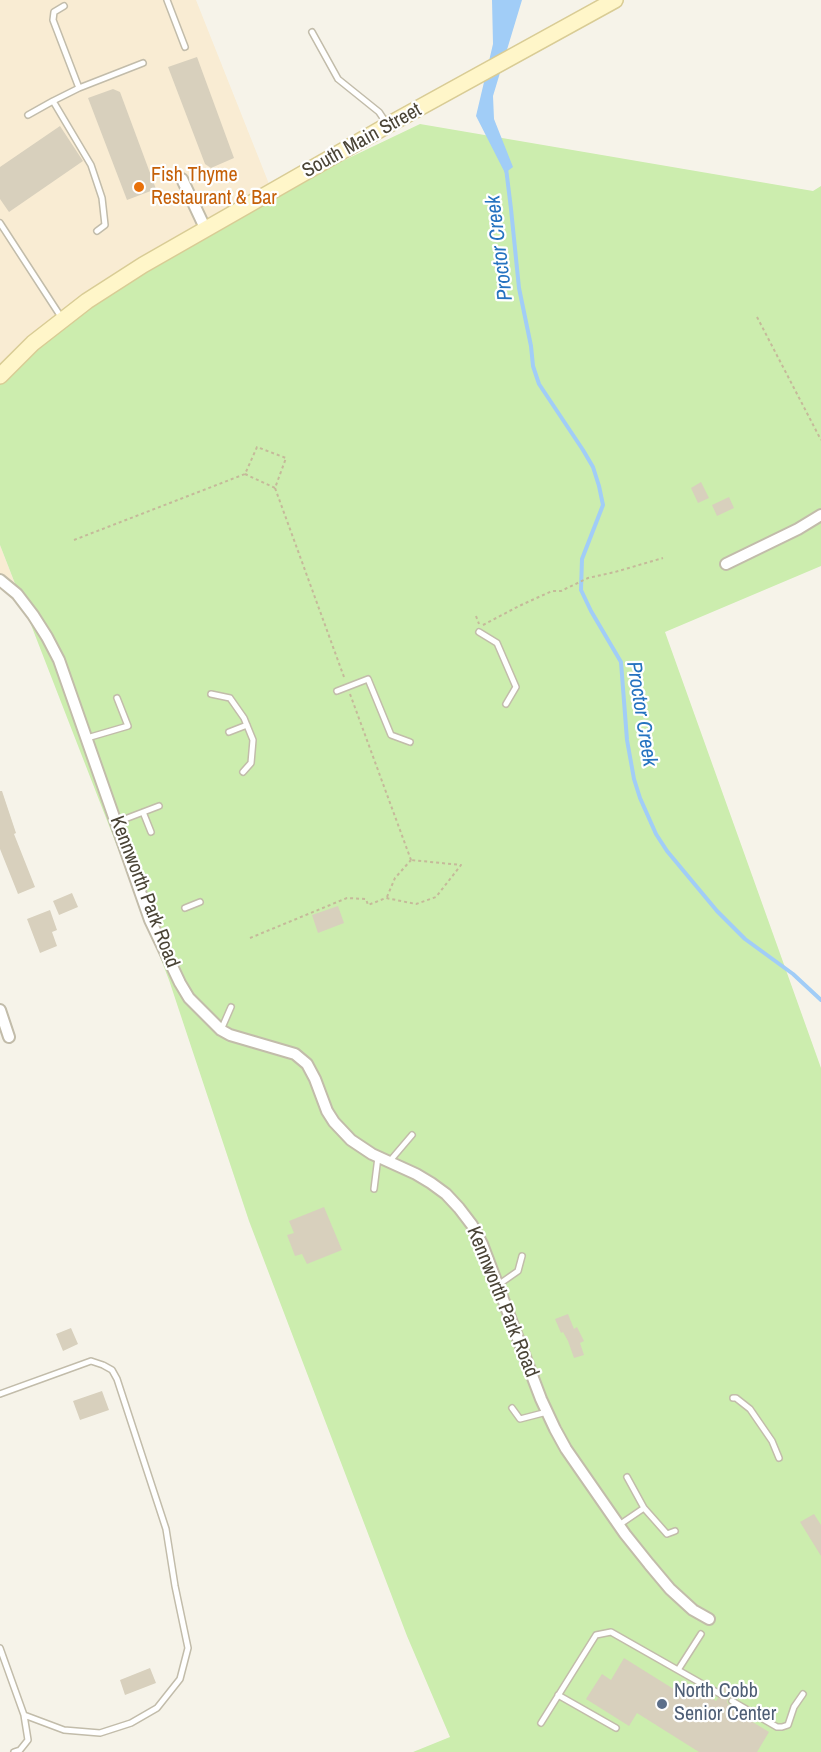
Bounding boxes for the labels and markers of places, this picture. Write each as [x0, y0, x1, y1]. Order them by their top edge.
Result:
place label: Fish Thyme Restaurant & Bar [151, 164, 277, 211]
marker: Fish Thyme Restaurant & Bar [132, 180, 146, 194]
place label: North Cobb Senior Center [674, 1680, 776, 1727]
marker: North Cobb Senior Center [655, 1697, 669, 1711]

